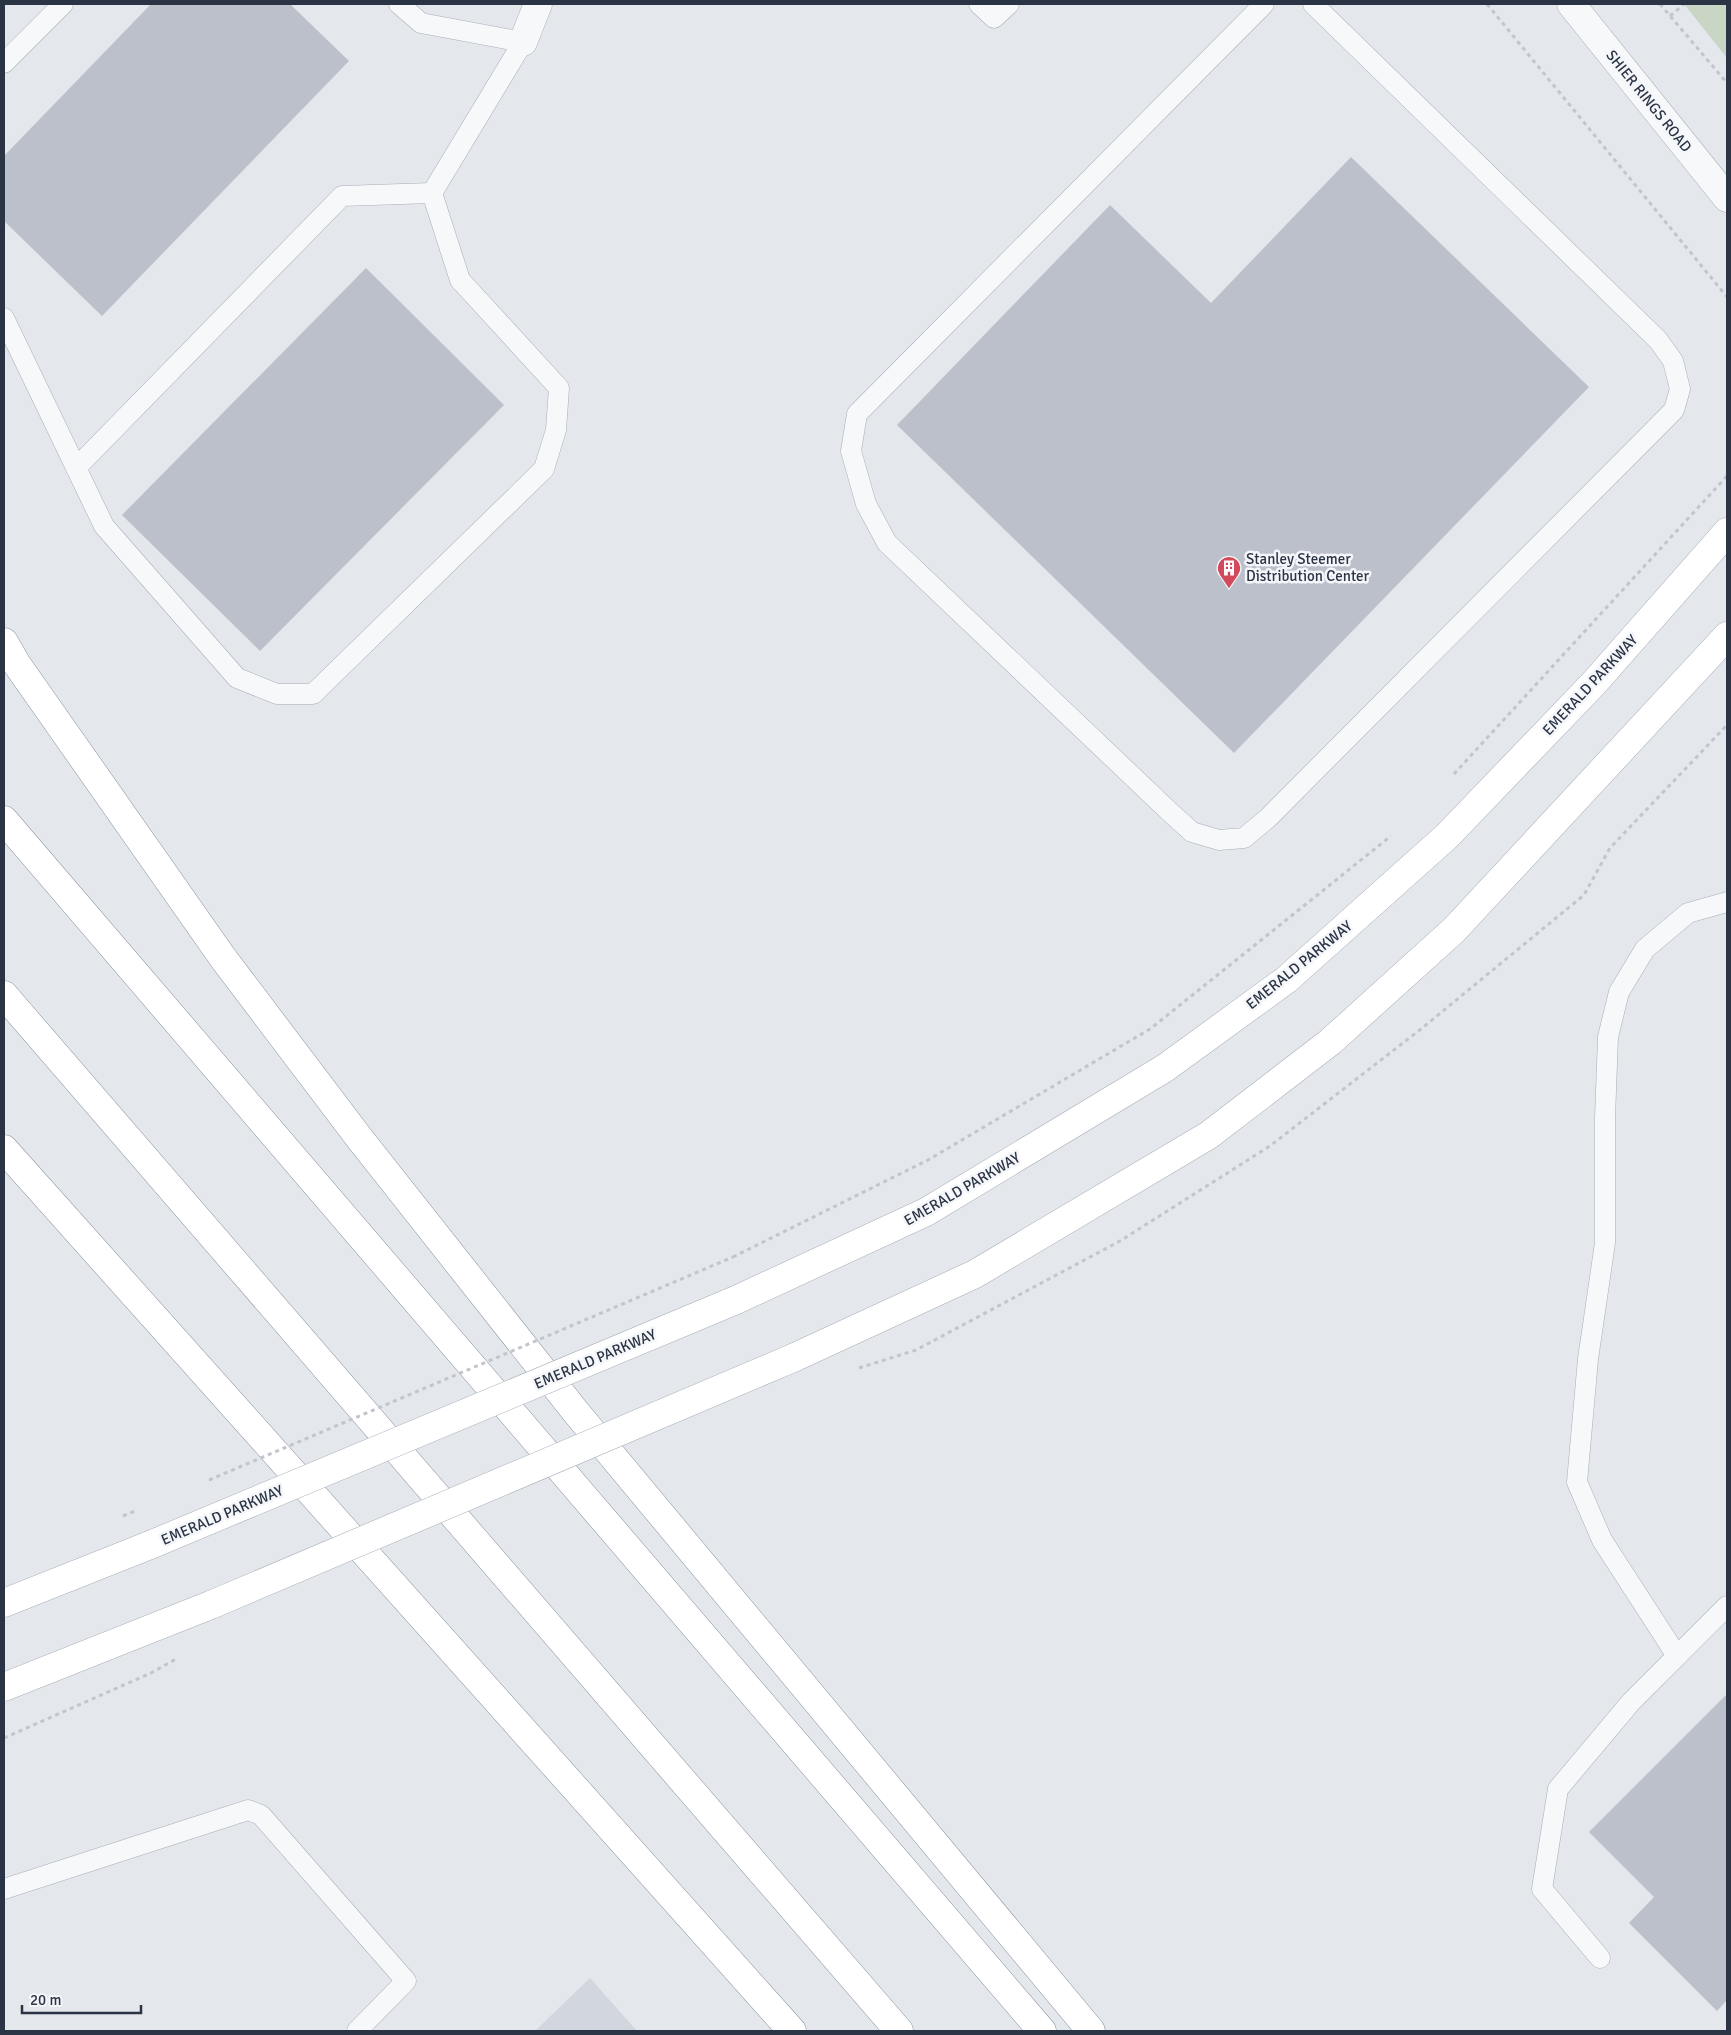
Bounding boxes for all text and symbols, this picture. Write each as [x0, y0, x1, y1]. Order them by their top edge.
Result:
street label: SHIER RINGS ROAD [1602, 46, 1696, 156]
place label: Stanley Steemer Distribution Center [1246, 550, 1370, 585]
building icon: Stanley Steemer Distribution Center [1216, 555, 1242, 589]
street label: EMERALD PARKWAY [1539, 631, 1642, 739]
street label: EMERALD PARKWAY [1242, 917, 1356, 1013]
street label: EMERALD PARKWAY [901, 1148, 1024, 1230]
street label: EMERALD PARKWAY [531, 1325, 659, 1393]
street label: EMERALD PARKWAY [158, 1481, 286, 1549]
scale bar [22, 1982, 141, 2014]
text: 20 m [30, 1991, 61, 2009]

